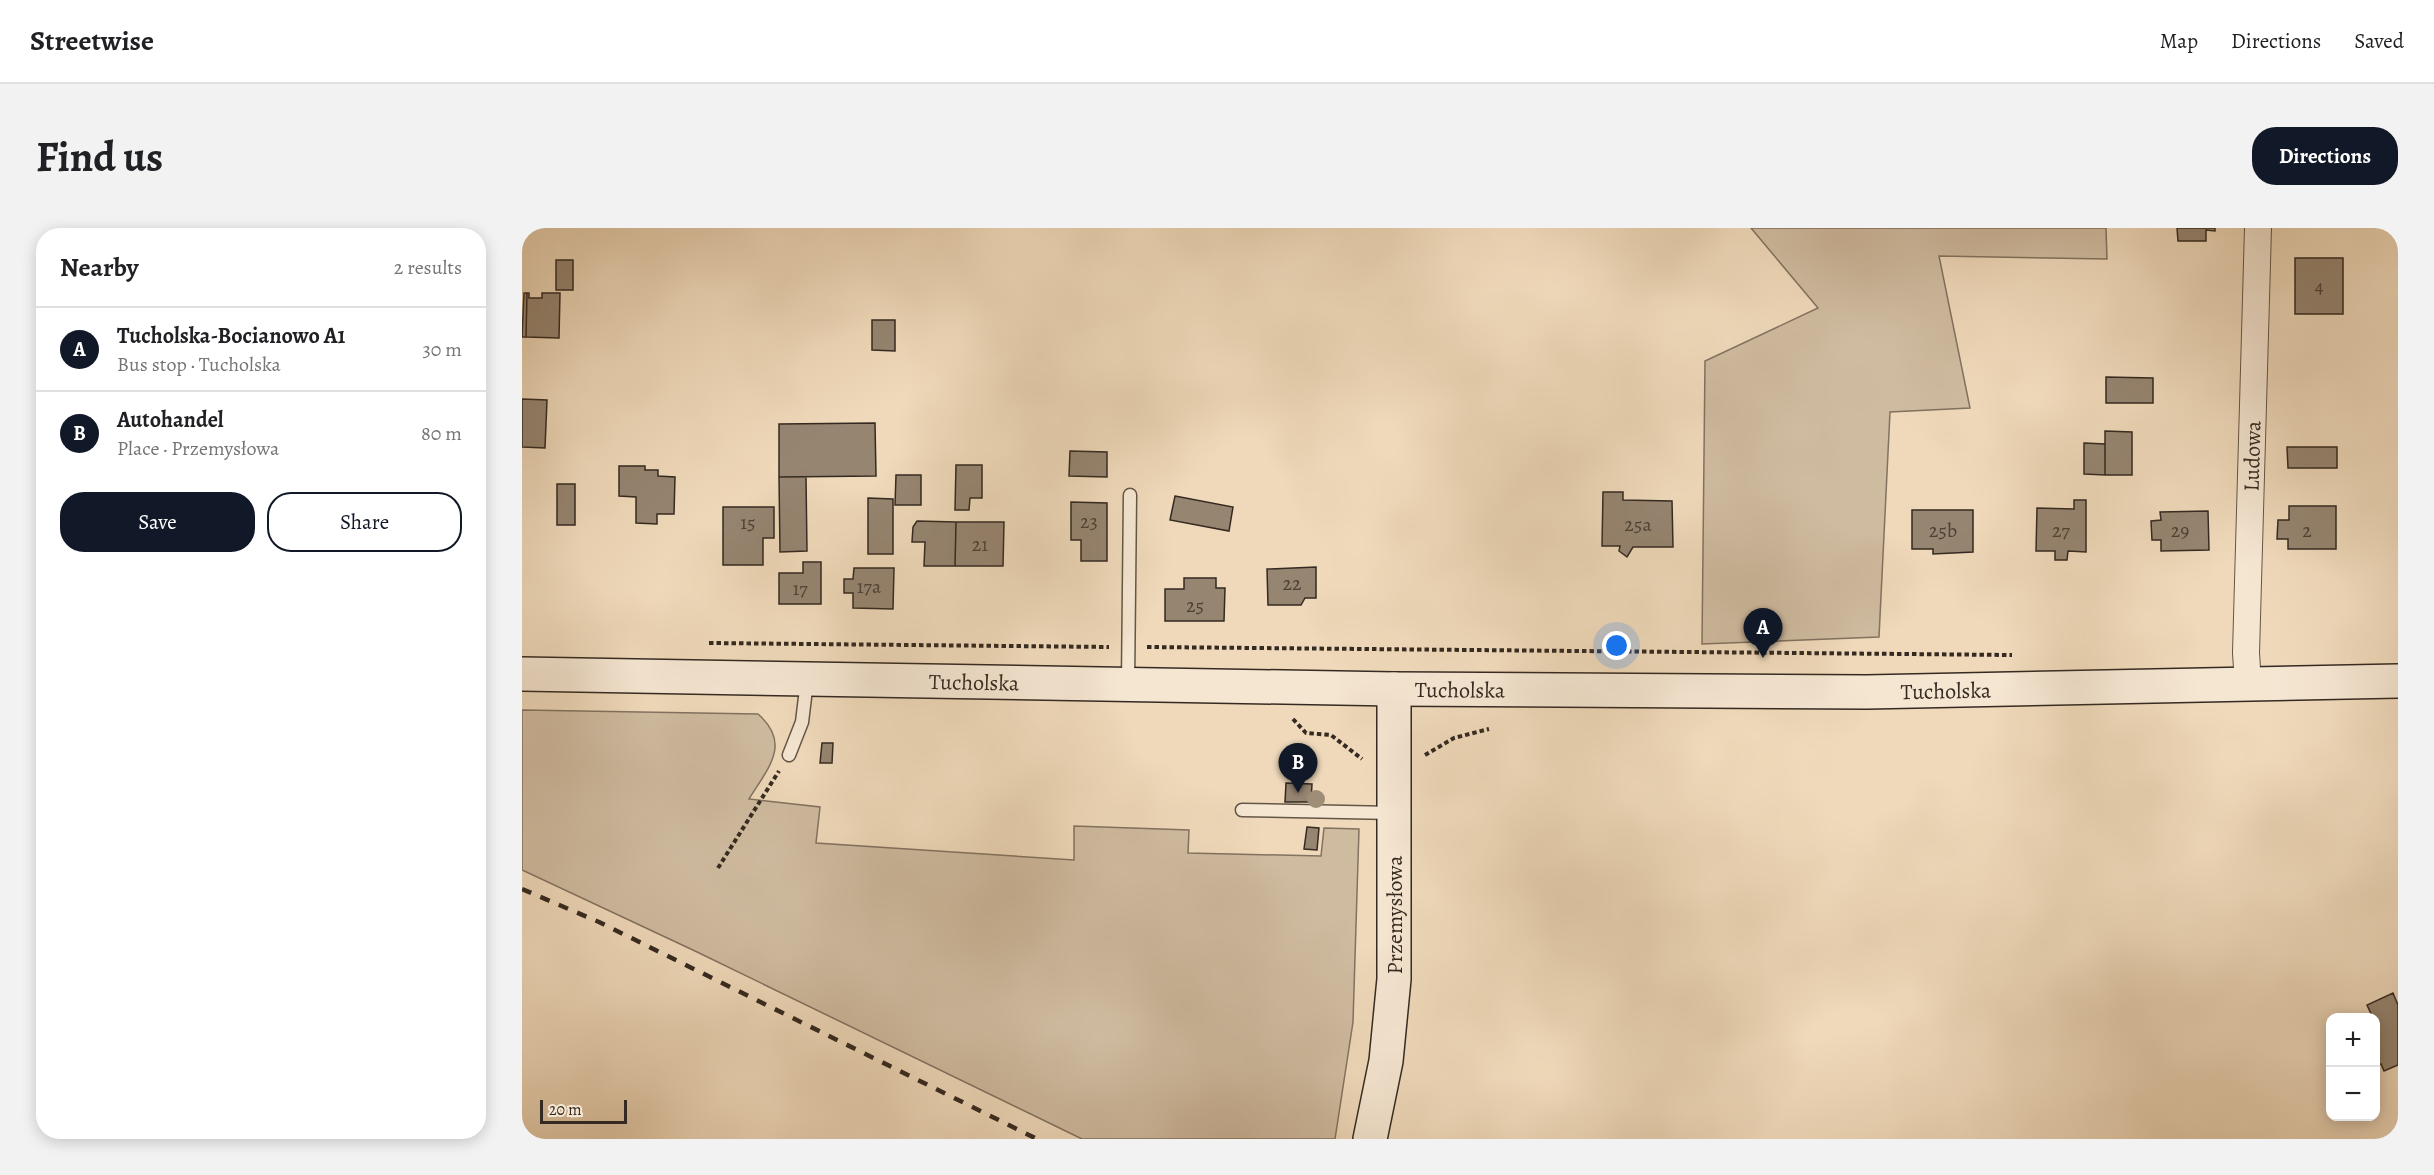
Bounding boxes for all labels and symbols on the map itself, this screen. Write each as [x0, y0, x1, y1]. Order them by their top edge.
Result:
house number: 4 [2314, 273, 2324, 300]
street label: Ludowa [2237, 420, 2269, 492]
house number: 23 [1080, 508, 1098, 535]
house number: 15 [740, 509, 756, 536]
house number: 25a [1624, 511, 1652, 538]
house number: 25b [1929, 517, 1957, 544]
house number: 27 [2052, 517, 2071, 544]
house number: 29 [2171, 517, 2189, 544]
house number: 2 [2302, 517, 2312, 544]
house number: 21 [972, 531, 988, 558]
house number: 22 [1283, 570, 1302, 597]
house number: 17a [857, 573, 882, 600]
house number: 17 [792, 575, 808, 602]
house number: 25 [1186, 592, 1204, 619]
pin: A [1744, 608, 1782, 658]
your location [1602, 631, 1631, 660]
street label: Tucholska [929, 667, 1020, 699]
street label: Tucholska [1415, 675, 1506, 706]
street label: Tucholska [1900, 675, 1992, 707]
pin: B [1278, 744, 1318, 793]
street label: Przemysłowa [1380, 855, 1410, 974]
scale bar [540, 1097, 627, 1124]

